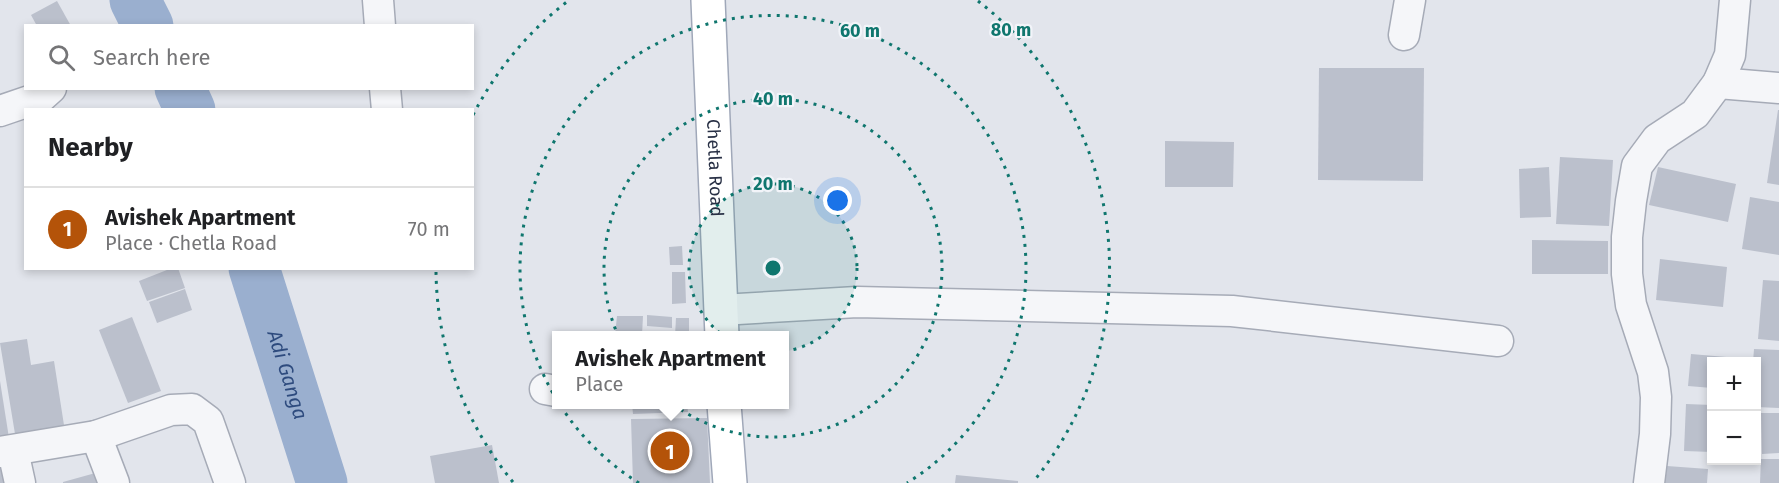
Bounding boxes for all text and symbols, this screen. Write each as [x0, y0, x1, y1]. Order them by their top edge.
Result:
text: 80 m [991, 19, 1031, 41]
text: 60 m [840, 20, 880, 42]
search box [24, 24, 474, 90]
icon: search [45, 41, 78, 74]
text: Search here [93, 44, 211, 71]
text: 40 m [753, 88, 793, 110]
street label: Chetla Road [702, 118, 728, 217]
text: Nearby [48, 132, 133, 163]
text: 20 m [753, 173, 793, 195]
your location [823, 186, 852, 215]
text: Avishek Apartment [105, 204, 295, 231]
text: 1 [63, 217, 72, 241]
text: 70 m [408, 217, 450, 241]
text: Place · Chetla Road [105, 231, 277, 255]
centre of rings [763, 258, 783, 278]
water label: Adi Ganga [262, 326, 313, 422]
popup [552, 331, 789, 409]
text: Avishek Apartment [575, 345, 766, 372]
map controls [1707, 357, 1761, 465]
button: + [1707, 357, 1761, 411]
text: Place [575, 372, 623, 396]
button: − [1707, 411, 1761, 465]
pin: 1 [650, 428, 690, 474]

